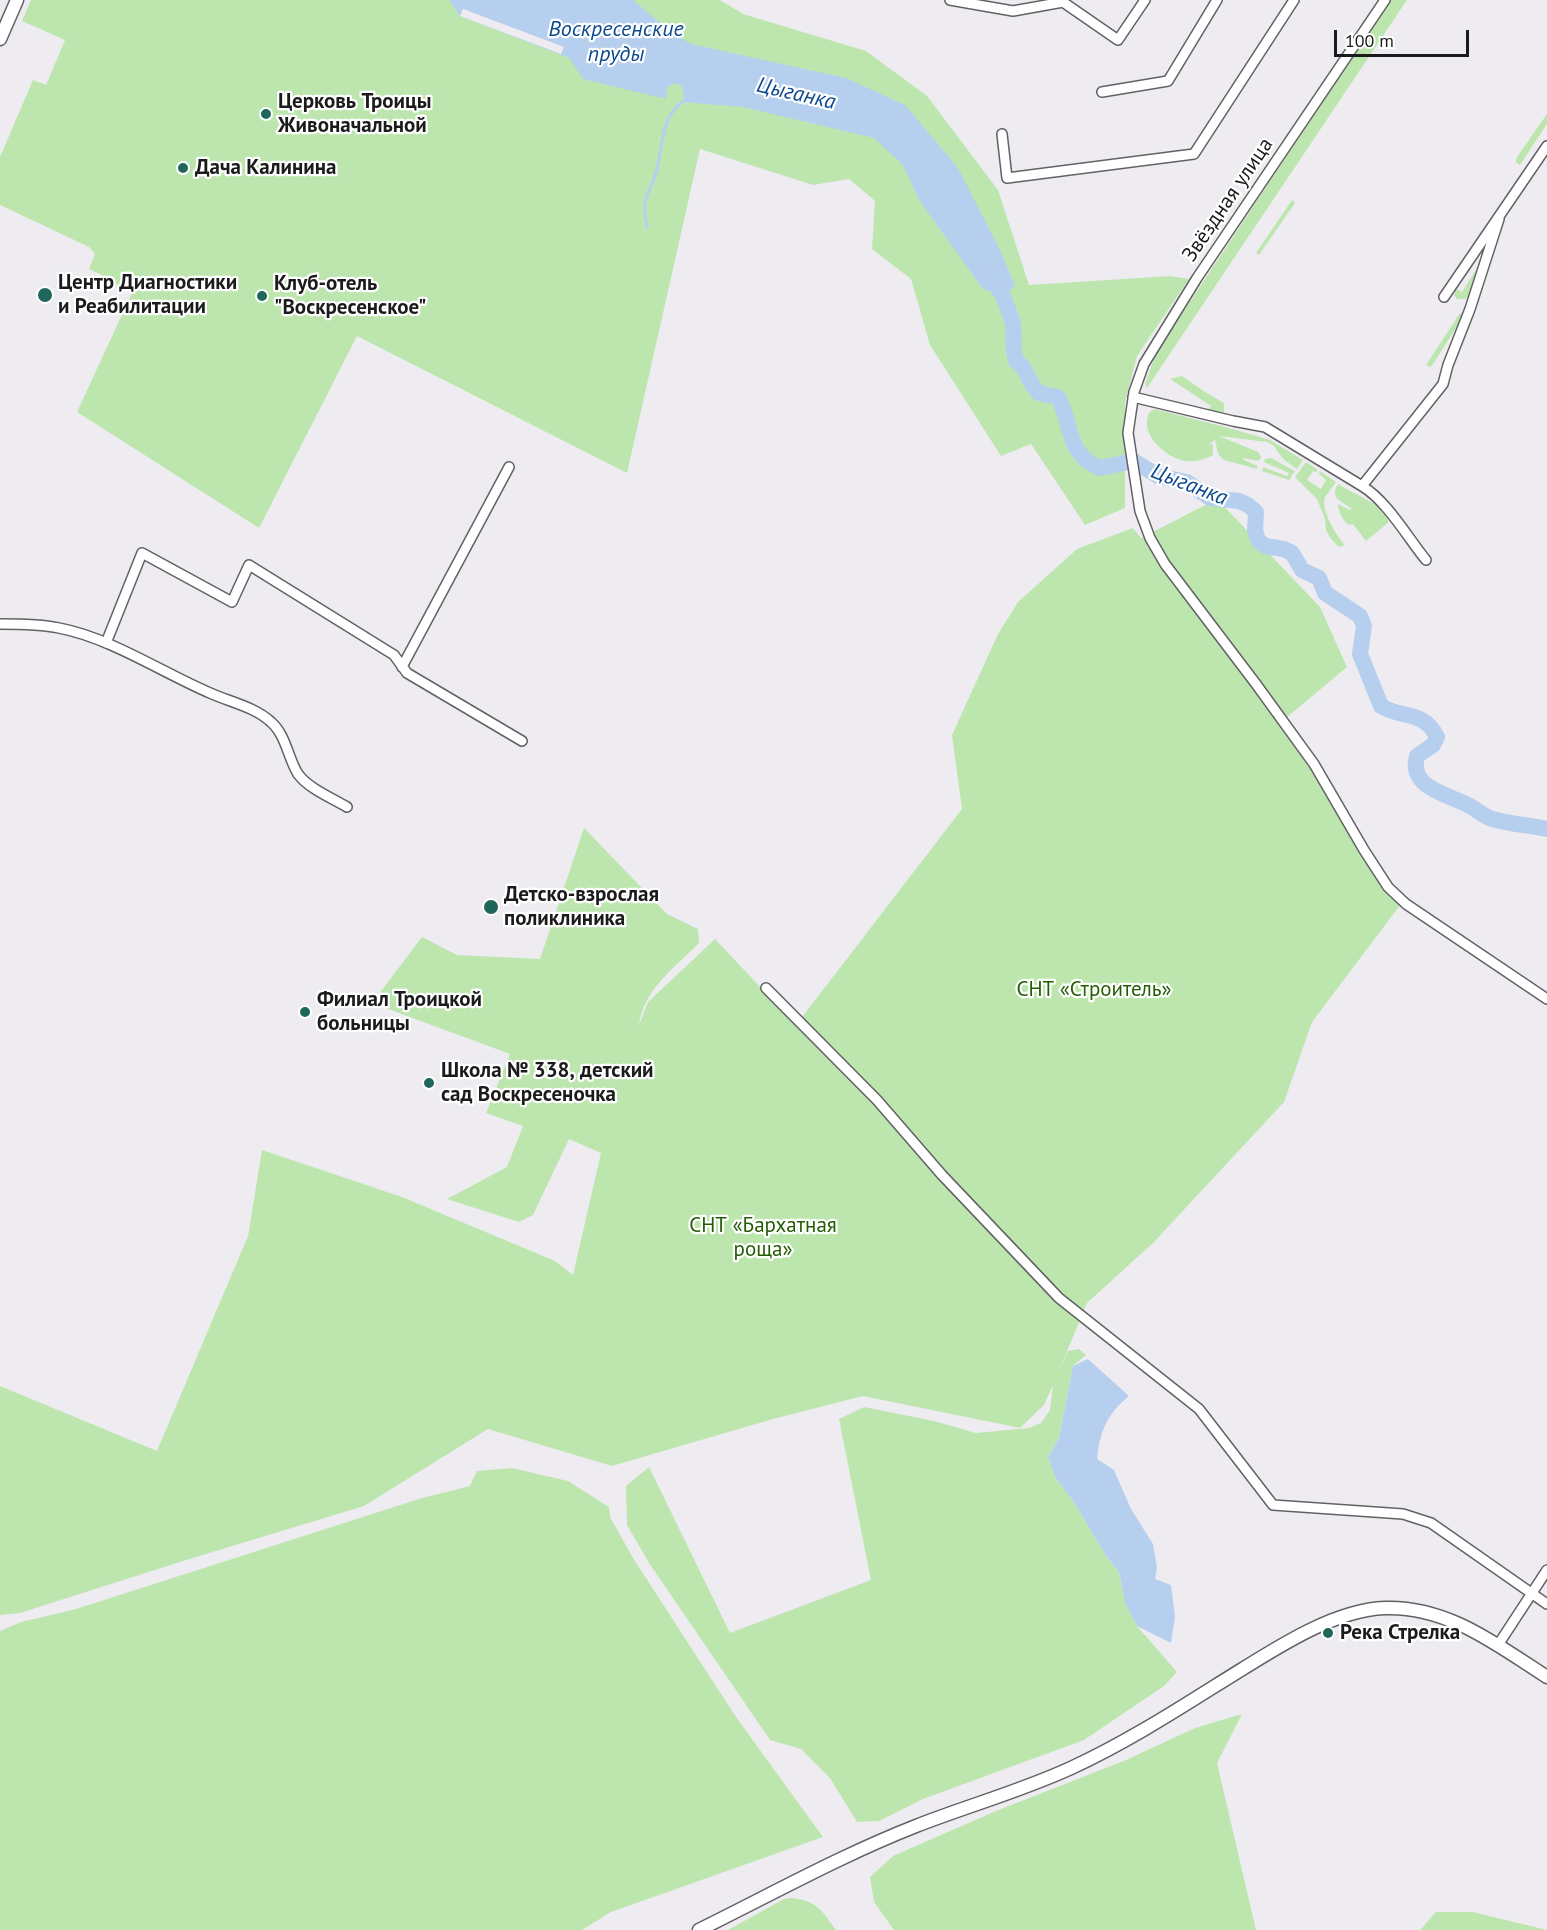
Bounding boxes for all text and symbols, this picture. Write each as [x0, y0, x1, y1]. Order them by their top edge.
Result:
water label: Воскресенские пруды [548, 17, 684, 68]
scale bar [1337, 18, 1472, 56]
text: 100 m [1345, 29, 1394, 52]
water label: Цыганка [754, 72, 838, 116]
place label: Церковь Троицы Живоначальной [278, 89, 431, 139]
marker: Церковь Троицы Живоначальной [259, 107, 273, 121]
street label: Звёздная улица [1177, 133, 1279, 267]
place label: Дача Калинина [195, 155, 336, 181]
marker: Дача Калинина [176, 161, 190, 175]
place label: Центр Диагностики и Реабилитации [58, 270, 237, 320]
place label: Клуб-отель "Воскресенское" [274, 271, 427, 321]
marker: Центр Диагностики и Реабилитации [36, 286, 54, 304]
marker: Клуб-отель "Воскресенское" [255, 289, 269, 303]
water label: Цыганка [1147, 458, 1231, 512]
place label: Детско-взрослая поликлиника [504, 882, 659, 932]
marker: Детско-взрослая поликлиника [482, 898, 500, 916]
park label: СНТ «Строитель» [1016, 977, 1172, 1003]
place label: Филиал Троицкой больницы [317, 987, 482, 1037]
marker: Филиал Троицкой больницы [298, 1005, 312, 1019]
place label: Школа № 338, детский сад Воскресеночка [441, 1058, 654, 1108]
marker: Школа № 338, детский сад Воскресеночка [422, 1076, 436, 1090]
park label: СНТ «Бархатная роща» [689, 1213, 837, 1263]
place label: Река Стрелка [1340, 1620, 1460, 1646]
marker: Река Стрелка [1321, 1626, 1335, 1640]

